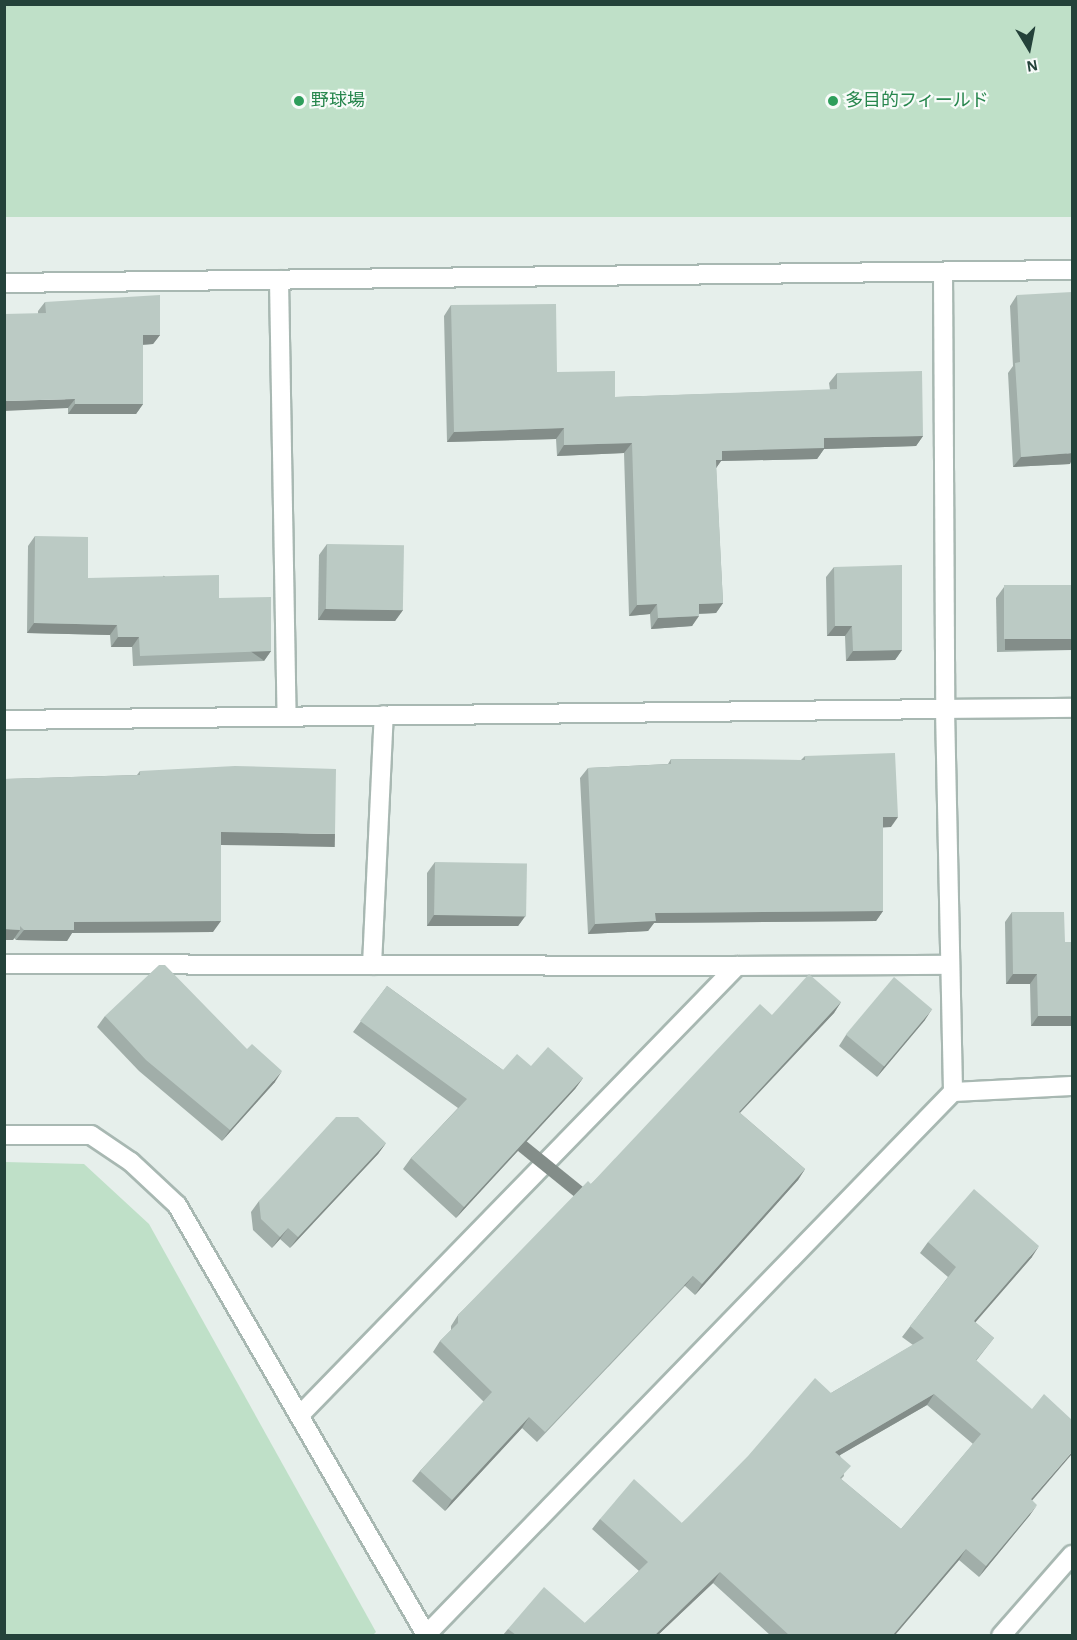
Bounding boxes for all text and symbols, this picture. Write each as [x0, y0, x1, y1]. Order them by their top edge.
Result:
north arrow [999, 18, 1059, 78]
text: N [1025, 57, 1039, 75]
place label: 野球場 [311, 90, 365, 112]
place label: 多目的フィールド [845, 90, 989, 112]
marker: 野球場 [292, 94, 306, 108]
marker: 多目的フィールド [826, 94, 840, 108]

